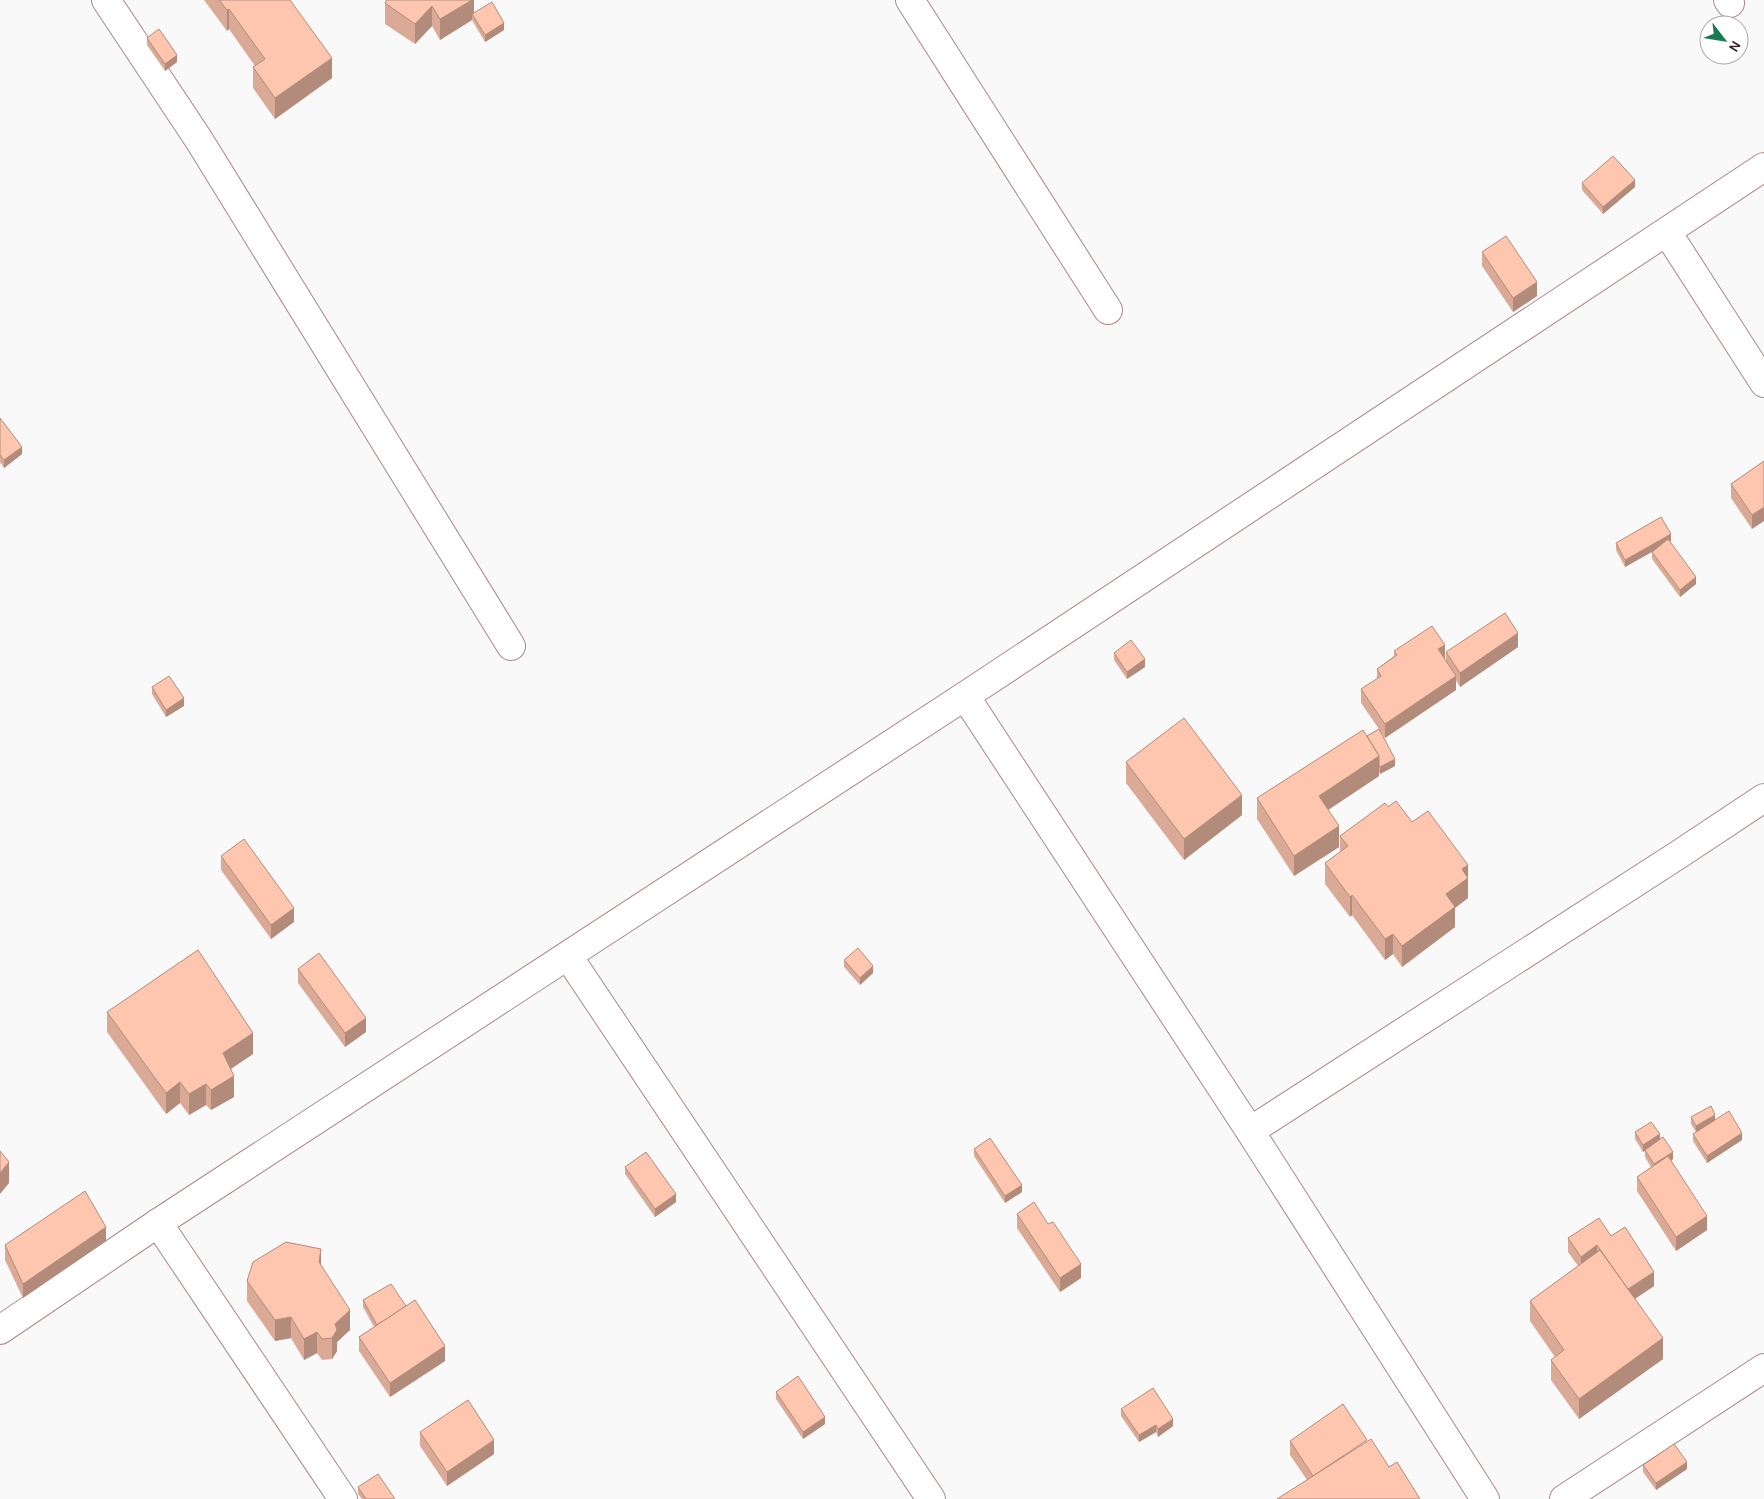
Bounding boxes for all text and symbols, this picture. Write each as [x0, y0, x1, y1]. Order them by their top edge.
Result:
north arrow [1699, 15, 1749, 65]
text: N [1725, 38, 1745, 55]

